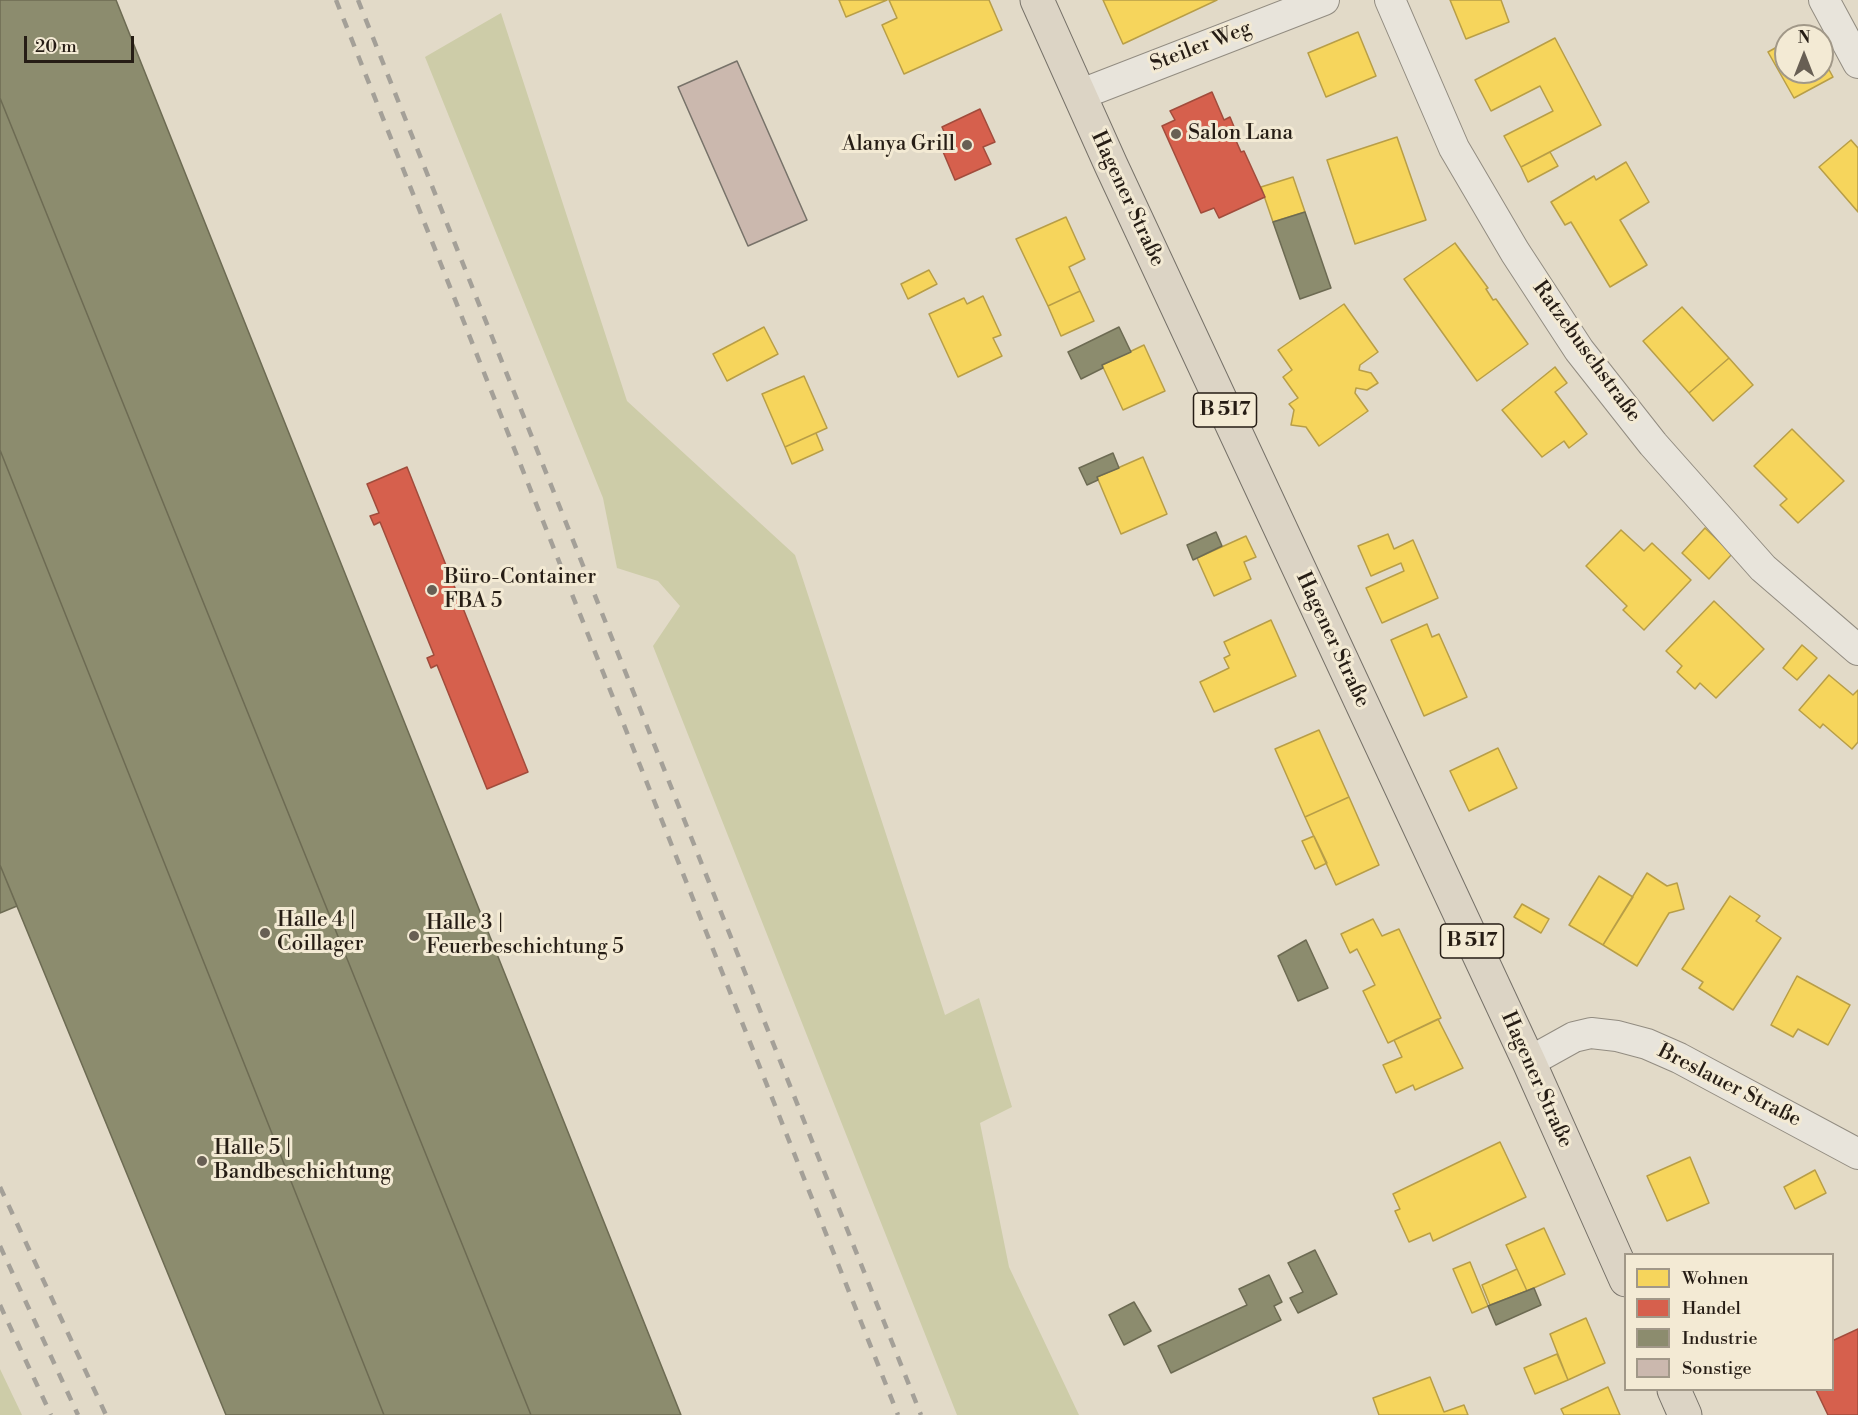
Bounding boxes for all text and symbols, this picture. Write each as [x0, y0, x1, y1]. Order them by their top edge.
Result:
street label: Steiler Weg [1147, 16, 1255, 78]
scale bar [27, 24, 136, 62]
north arrow [1774, 24, 1834, 84]
text: N [1798, 28, 1810, 48]
text: 20 m [35, 35, 77, 58]
place label: Salon Lana [1188, 121, 1293, 147]
street label: Hagener Straße [1085, 127, 1169, 271]
marker: Salon Lana [1169, 127, 1183, 141]
place label: Alanya Grill [842, 132, 955, 158]
marker: Alanya Grill [960, 138, 974, 152]
street label: Ratzebuschstraße [1526, 276, 1646, 428]
road number: B 517 [1194, 393, 1256, 427]
place label: Büro-Container FBA 5 [444, 565, 596, 615]
street label: Hagener Straße [1290, 568, 1374, 712]
marker: Büro-Container FBA 5 [425, 583, 439, 597]
place label: Halle 4 | Coillager [277, 908, 364, 958]
place label: Halle 3 | Feuerbeschichtung 5 [426, 911, 624, 961]
road number: B 517 [1440, 924, 1504, 958]
marker: Halle 4 | Coillager [258, 926, 272, 940]
marker: Halle 3 | Feuerbeschichtung 5 [407, 929, 421, 943]
street label: Hagener Straße [1495, 1008, 1577, 1152]
street label: Breslauer Straße [1653, 1039, 1805, 1133]
place label: Halle 5 | Bandbeschichtung [214, 1136, 391, 1186]
marker: Halle 5 | Bandbeschichtung [195, 1154, 209, 1168]
legend [1624, 1253, 1834, 1391]
text: Wohnen [1682, 1267, 1749, 1290]
text: Handel [1682, 1297, 1741, 1320]
text: Industrie [1682, 1327, 1758, 1350]
text: Sonstige [1682, 1357, 1752, 1380]

